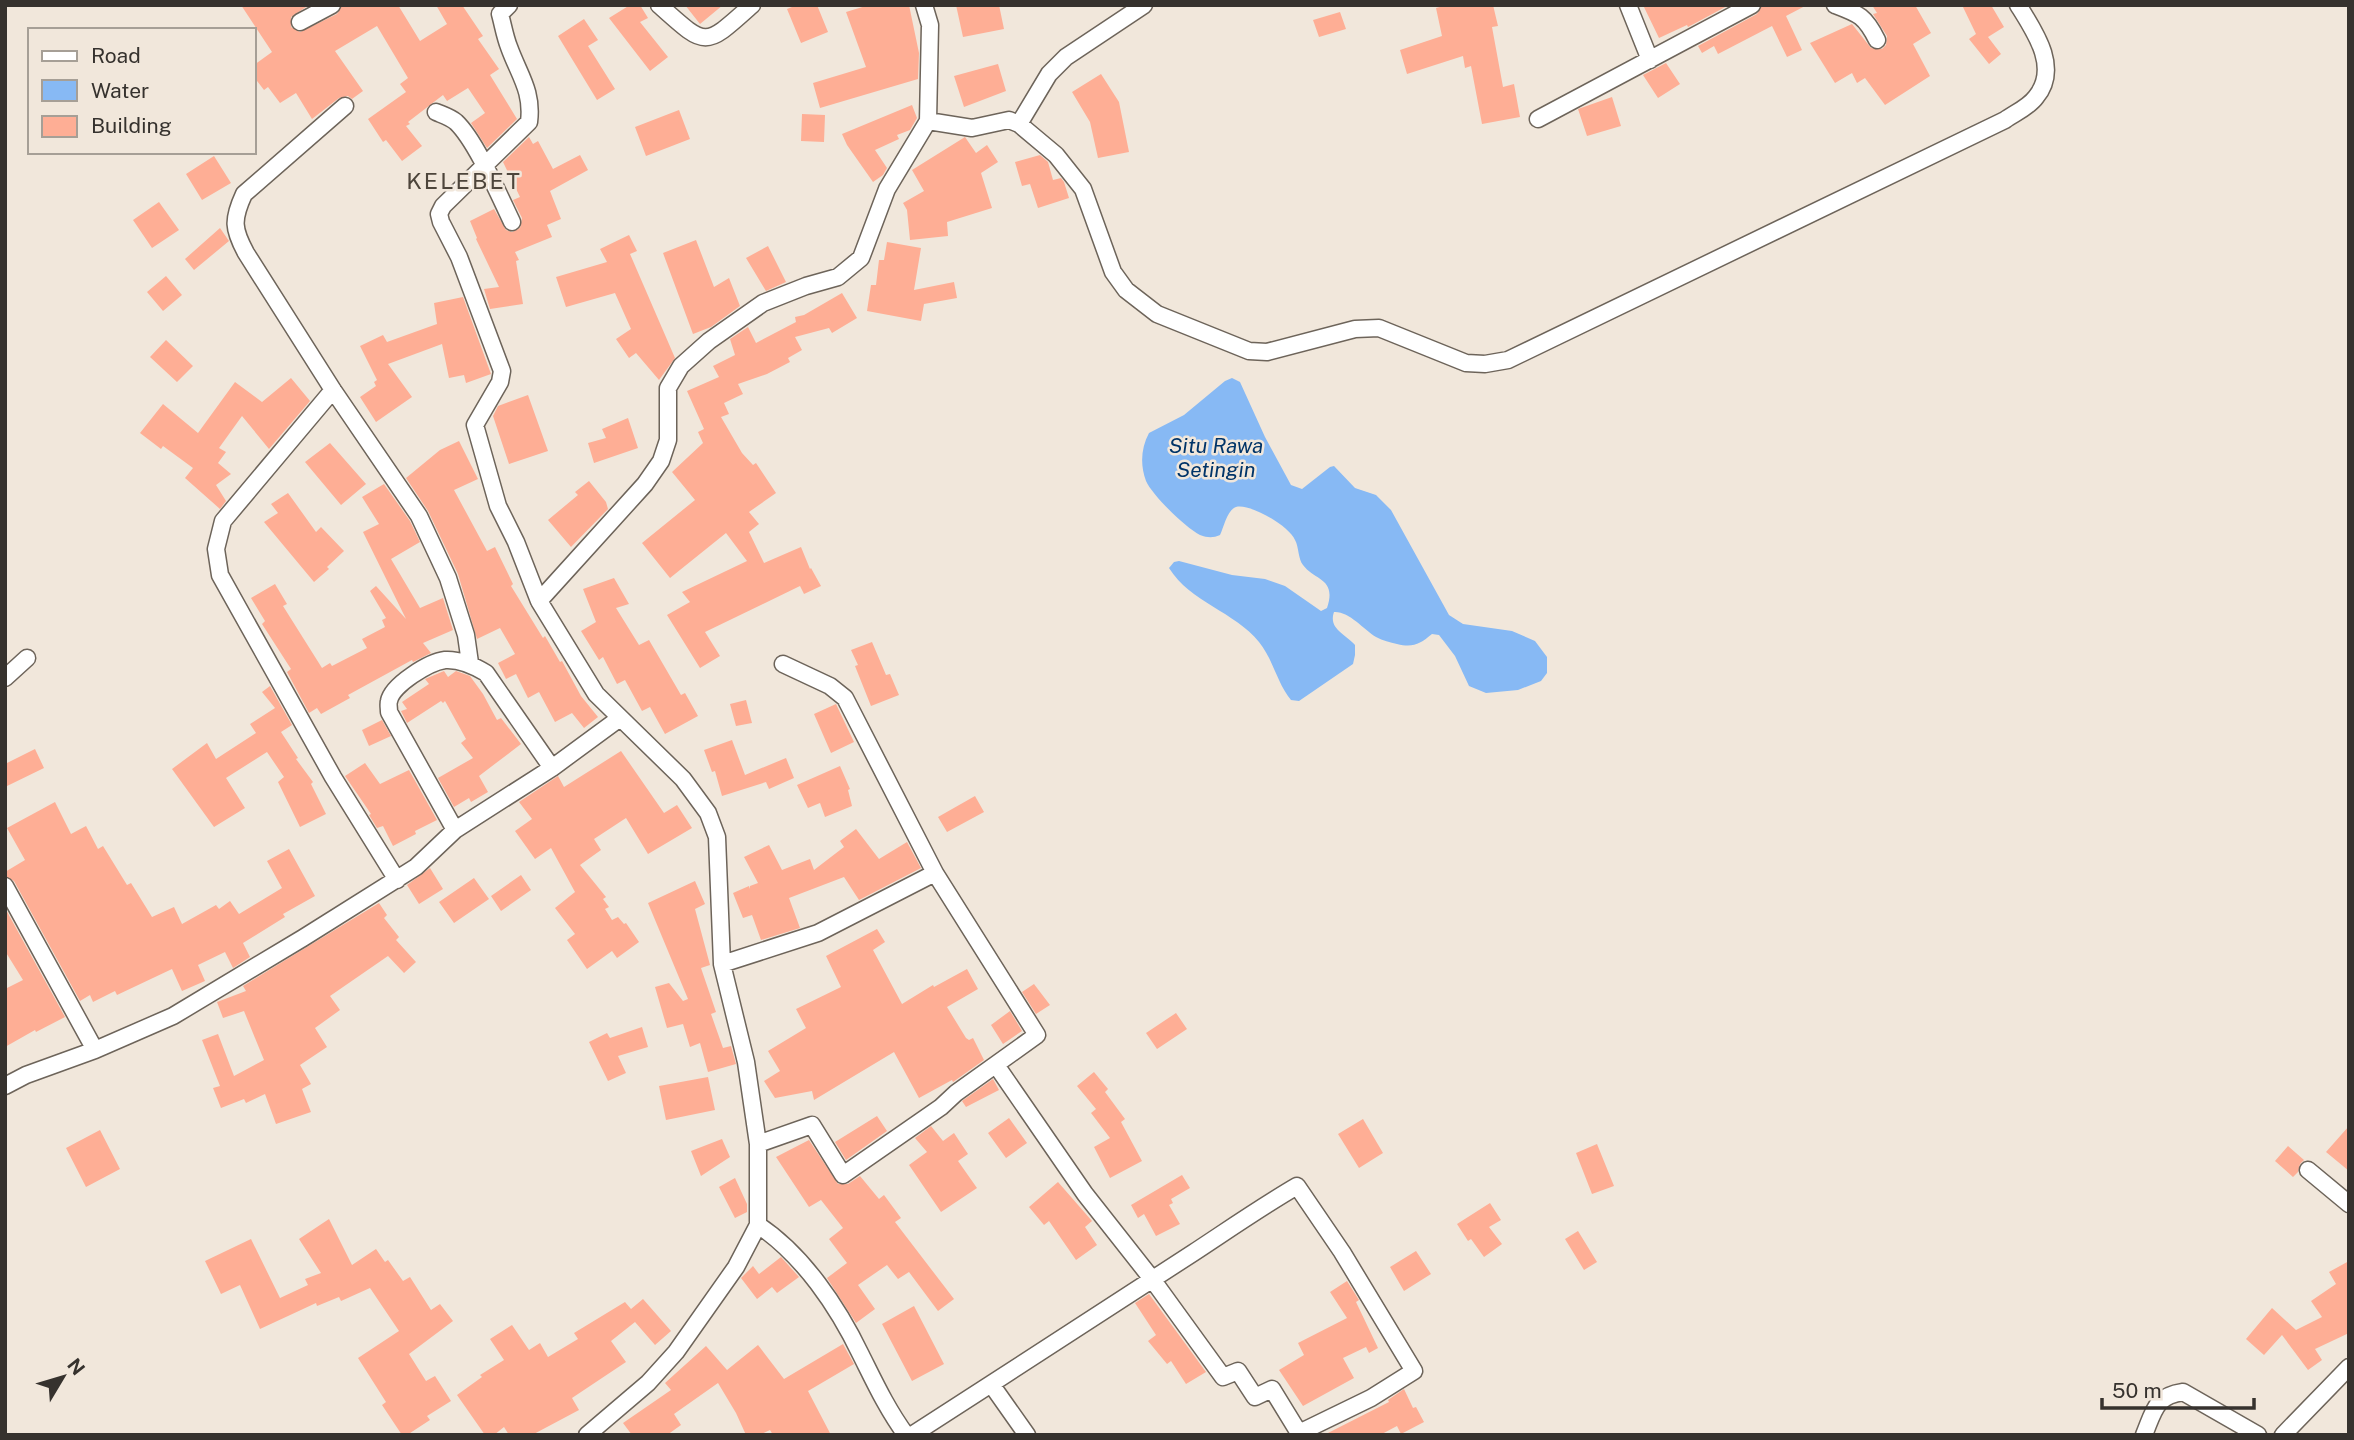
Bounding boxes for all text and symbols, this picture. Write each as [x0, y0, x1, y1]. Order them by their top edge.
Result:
legend [28, 28, 256, 154]
text: Road [91, 43, 141, 68]
text: Water [91, 78, 149, 103]
text: Building [91, 113, 172, 138]
district label: KELEBET [406, 167, 522, 194]
water label: Situ Rawa Setingin [1169, 433, 1263, 482]
north arrow [28, 1342, 98, 1412]
text: N [63, 1354, 90, 1379]
scale bar [2102, 1366, 2254, 1410]
text: 50 m [2112, 1378, 2162, 1403]

